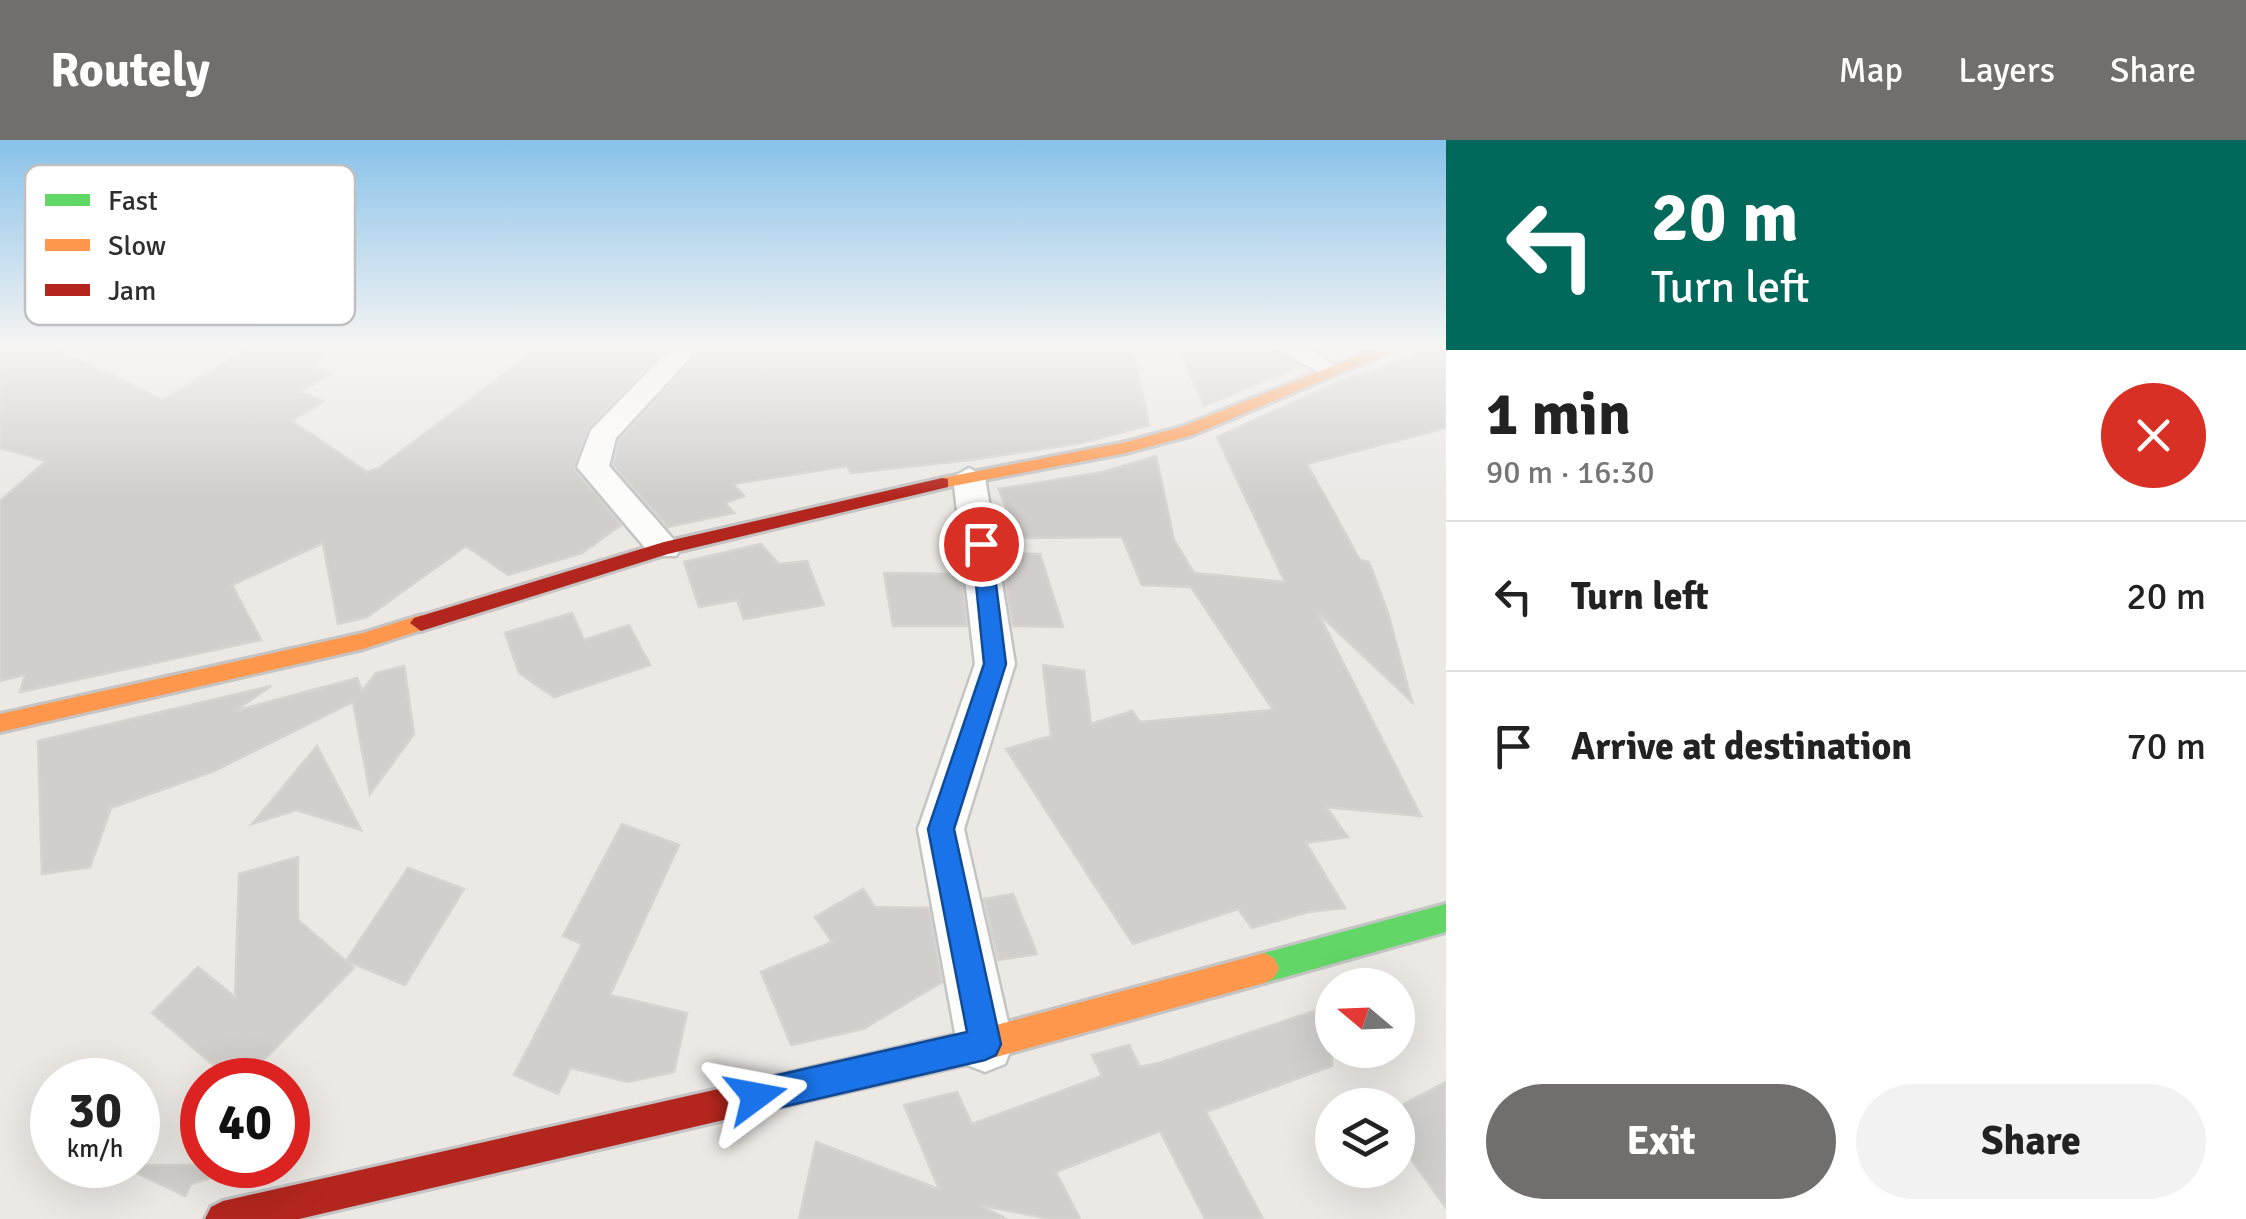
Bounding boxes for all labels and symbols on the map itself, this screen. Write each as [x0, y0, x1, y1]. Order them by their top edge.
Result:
legend [25, 165, 355, 325]
text: Fast [108, 184, 158, 218]
text: Slow [108, 229, 166, 263]
text: Jam [108, 274, 156, 308]
pin [939, 502, 1024, 587]
north arrow [1315, 968, 1415, 1068]
position arrow [704, 1044, 808, 1148]
speed limit sign: 40 [180, 1058, 310, 1188]

